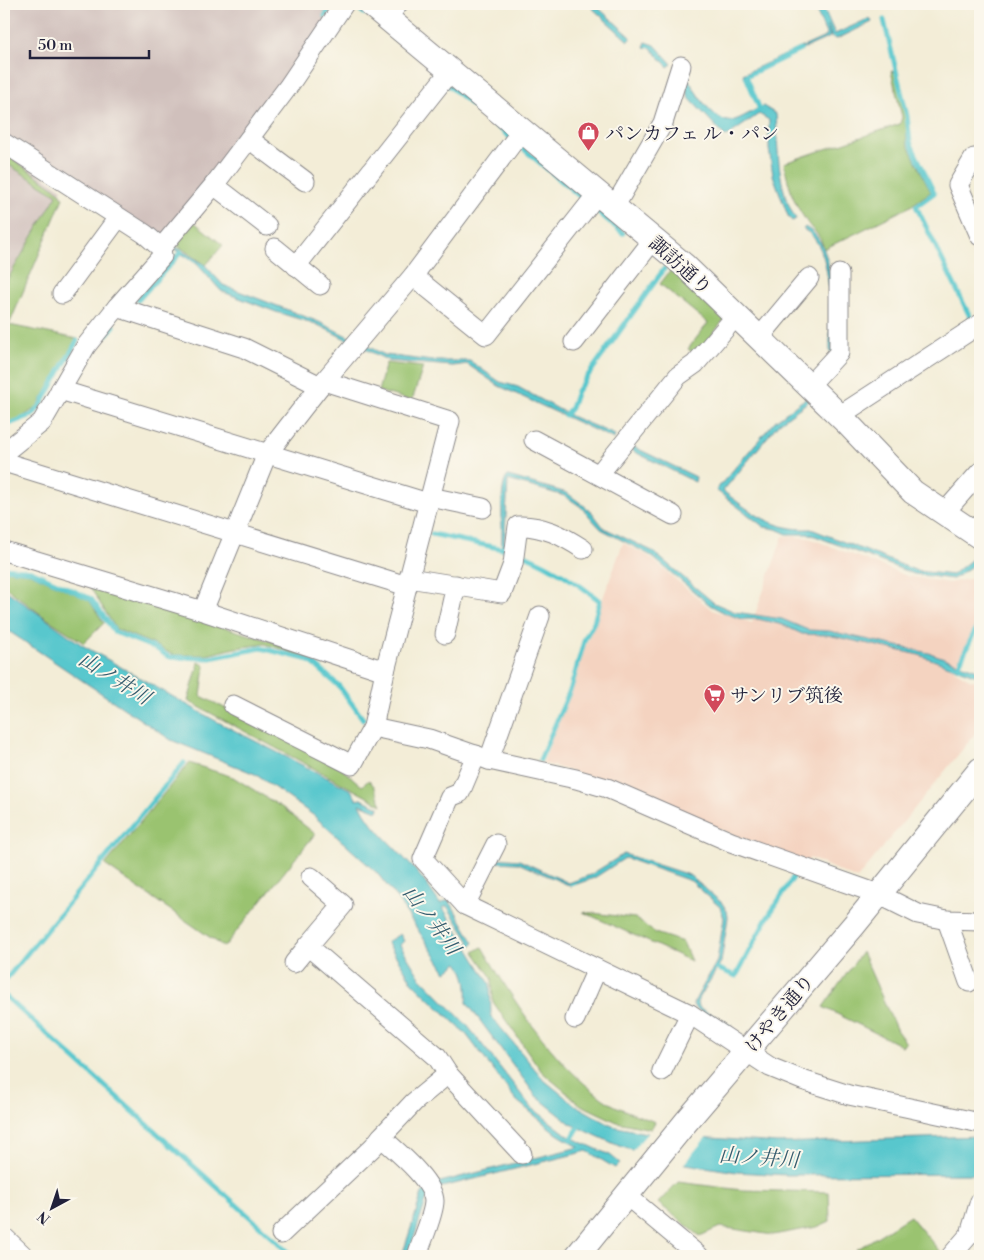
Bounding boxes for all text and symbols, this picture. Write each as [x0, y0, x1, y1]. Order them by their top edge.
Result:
scale bar [30, 28, 149, 60]
text: 50 m [38, 36, 72, 55]
shop icon: パンカフェ ル・パン [577, 121, 601, 152]
place label: パンカフェ ル・パン [605, 122, 779, 146]
street label: 諏訪通り [644, 231, 717, 300]
water label: 山ノ井川 [74, 647, 156, 712]
supermarket icon: サンリブ筑後 [702, 683, 726, 714]
place label: サンリブ筑後 [730, 684, 843, 708]
water label: 山ノ井川 [397, 881, 466, 962]
street label: けやき通り [740, 970, 819, 1058]
water label: 山ノ井川 [718, 1143, 802, 1174]
north arrow [28, 1182, 78, 1232]
text: N [34, 1207, 54, 1228]

